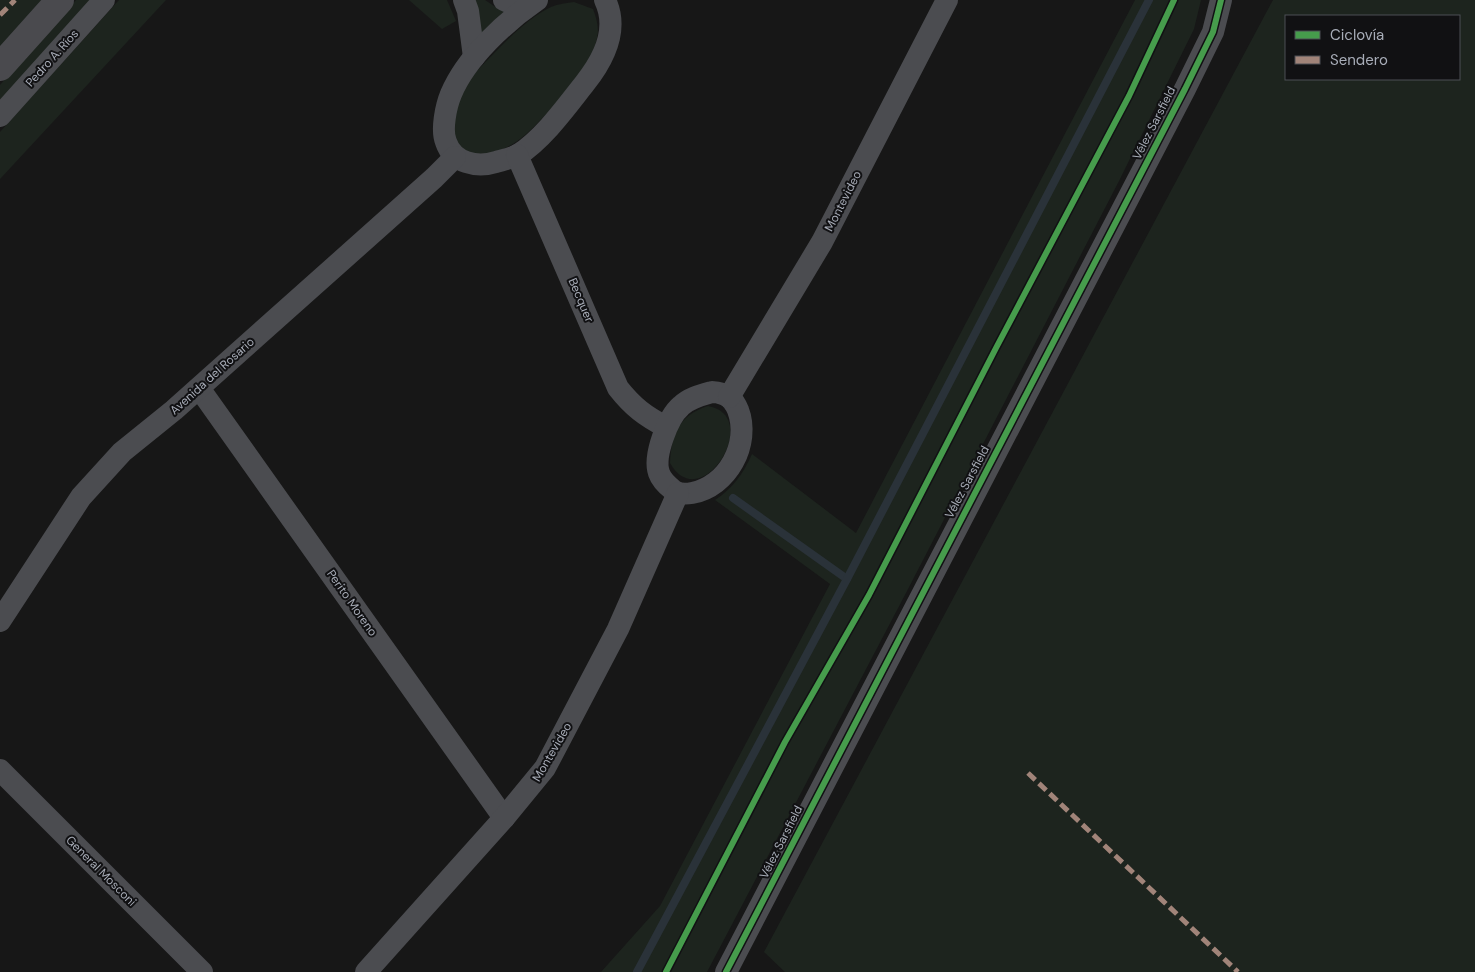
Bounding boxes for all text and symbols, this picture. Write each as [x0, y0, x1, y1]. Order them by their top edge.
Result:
legend [1285, 15, 1460, 80]
text: Ciclovía [1330, 25, 1384, 45]
street label: Pedro A. Ríos [22, 26, 82, 90]
text: Sendero [1330, 50, 1388, 70]
street label: Vélez Sarsfield [1129, 84, 1179, 162]
street label: Montevideo [821, 168, 865, 234]
street label: Becquer [565, 275, 598, 325]
street label: Avenida del Rosario [166, 334, 258, 418]
street label: Vélez Sarsfield [941, 443, 993, 521]
street label: Perito Moreno [323, 567, 381, 639]
street label: Montevideo [529, 719, 575, 785]
street label: Vélez Sarsfield [756, 803, 806, 881]
street label: General Mosconi [62, 832, 140, 910]

